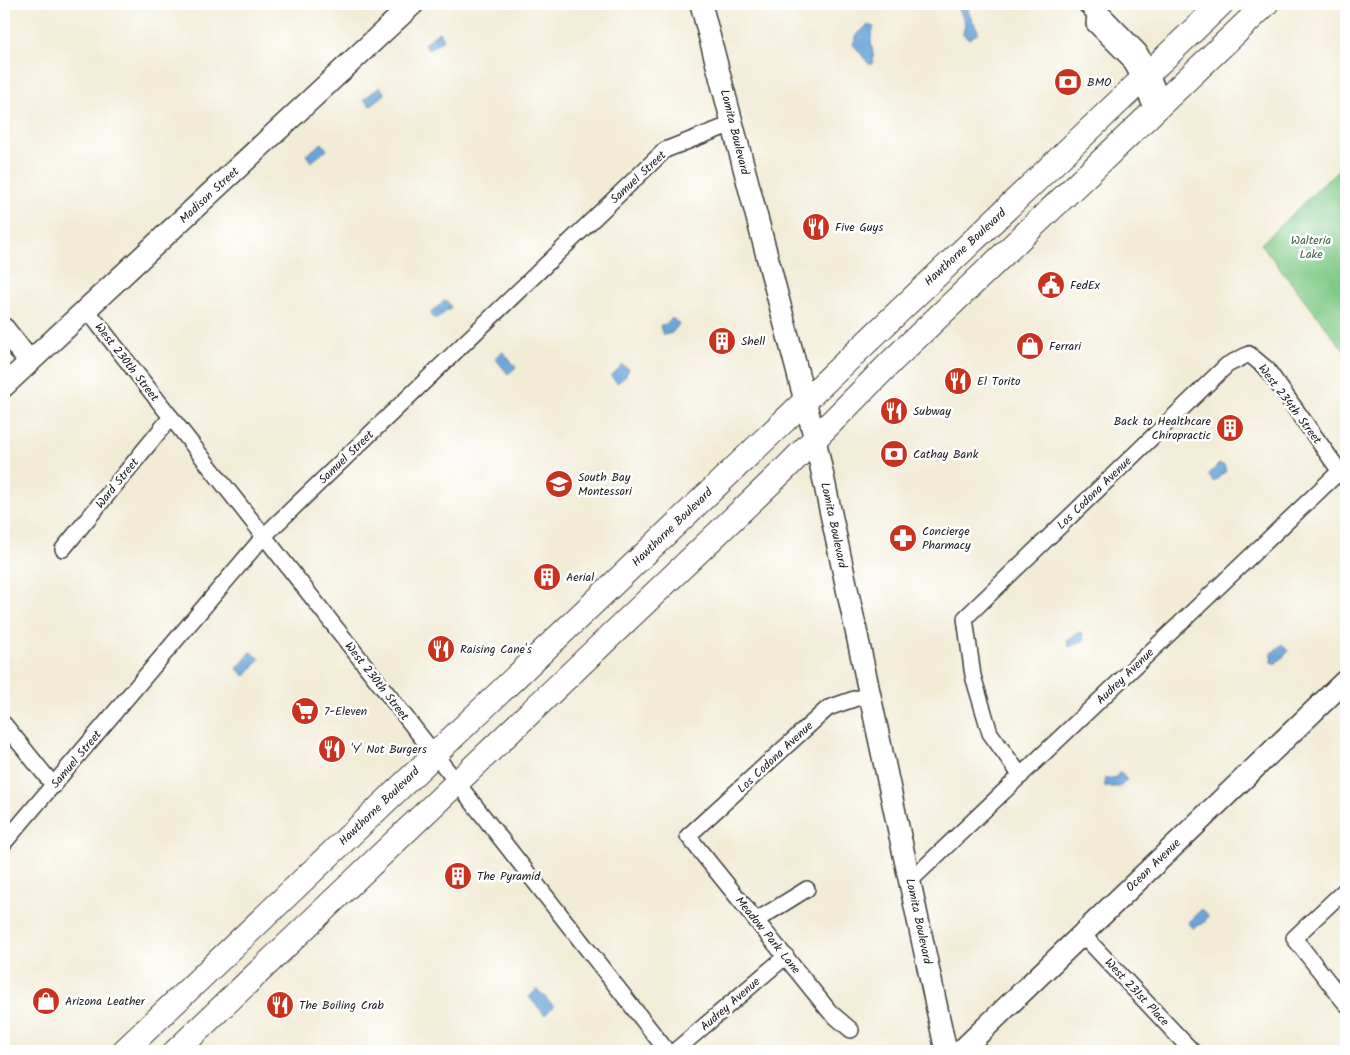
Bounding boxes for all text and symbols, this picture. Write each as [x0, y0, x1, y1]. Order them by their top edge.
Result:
bank icon: BMO [1053, 67, 1083, 97]
place label: BMO [1087, 73, 1112, 92]
street label: Lomita Boulevard [715, 87, 755, 178]
street label: Samuel Street [606, 146, 671, 208]
street label: Madison Street [175, 162, 244, 228]
street label: Hawthorne Boulevard [920, 203, 1012, 291]
restaurant icon: Five Guys [801, 212, 831, 242]
place label: Five Guys [835, 218, 883, 237]
park label: Walteria Lake [1291, 231, 1332, 264]
public building icon: FedEx [1036, 270, 1066, 300]
place label: FedEx [1070, 276, 1101, 295]
street label: West 230th Street [90, 319, 164, 406]
building icon: Shell [707, 326, 737, 356]
shop icon: Ferrari [1015, 331, 1045, 361]
place label: Shell [741, 332, 765, 351]
place label: Ferrari [1049, 337, 1082, 356]
street label: West 234th Street [1253, 360, 1326, 449]
restaurant icon: El Torito [943, 366, 973, 396]
place label: El Torito [977, 372, 1021, 391]
restaurant icon: Subway [879, 396, 909, 426]
place label: Subway [913, 402, 951, 421]
place label: Back to Healthcare Chiropractic [1114, 412, 1212, 445]
building icon: Back to Healthcare Chiropractic [1215, 413, 1245, 443]
street label: Samuel Street [314, 426, 379, 489]
bank icon: Cathay Bank [879, 439, 909, 469]
place label: Cathay Bank [913, 445, 979, 464]
street label: Los Codona Avenue [1052, 452, 1137, 534]
street label: Ward Street [91, 454, 144, 513]
place label: South Bay Montessori [578, 468, 633, 501]
school or university icon: South Bay Montessori [544, 469, 574, 499]
street label: Lomita Boulevard [815, 480, 852, 571]
street label: Hawthorne Boulevard [627, 483, 718, 571]
place label: Concierge Pharmacy [922, 522, 971, 555]
pharmacy icon: Concierge Pharmacy [888, 523, 918, 553]
building icon: Aerial [532, 562, 562, 592]
place label: Aerial [566, 568, 594, 587]
restaurant icon: Raising Cane's [426, 634, 456, 664]
street label: West 230th Street [340, 638, 414, 725]
place label: Raising Cane's [460, 640, 532, 659]
street label: Audrey Avenue [1092, 643, 1159, 709]
supermarket icon: 7-Eleven [290, 696, 320, 726]
place label: 7-Eleven [324, 702, 367, 721]
street label: Los Codona Avenue [733, 717, 818, 798]
street label: Samuel Street [46, 726, 107, 793]
restaurant icon: 'Y' Not Burgers [317, 734, 347, 764]
place label: 'Y' Not Burgers [351, 740, 427, 759]
street label: Hawthorne Boulevard [334, 762, 425, 850]
street label: Ocean Avenue [1121, 834, 1186, 897]
building icon: The Pyramid [443, 861, 473, 891]
place label: The Pyramid [477, 867, 541, 886]
street label: Lomita Boulevard [900, 876, 937, 967]
street label: Meadow Park Lane [730, 892, 805, 979]
street label: West 231st Place [1100, 954, 1174, 1031]
street label: Audrey Avenue [696, 972, 765, 1036]
shop icon: Arizona Leather [31, 986, 61, 1016]
restaurant icon: The Boiling Crab [265, 990, 295, 1020]
place label: Arizona Leather [65, 992, 146, 1011]
place label: The Boiling Crab [299, 996, 384, 1015]

